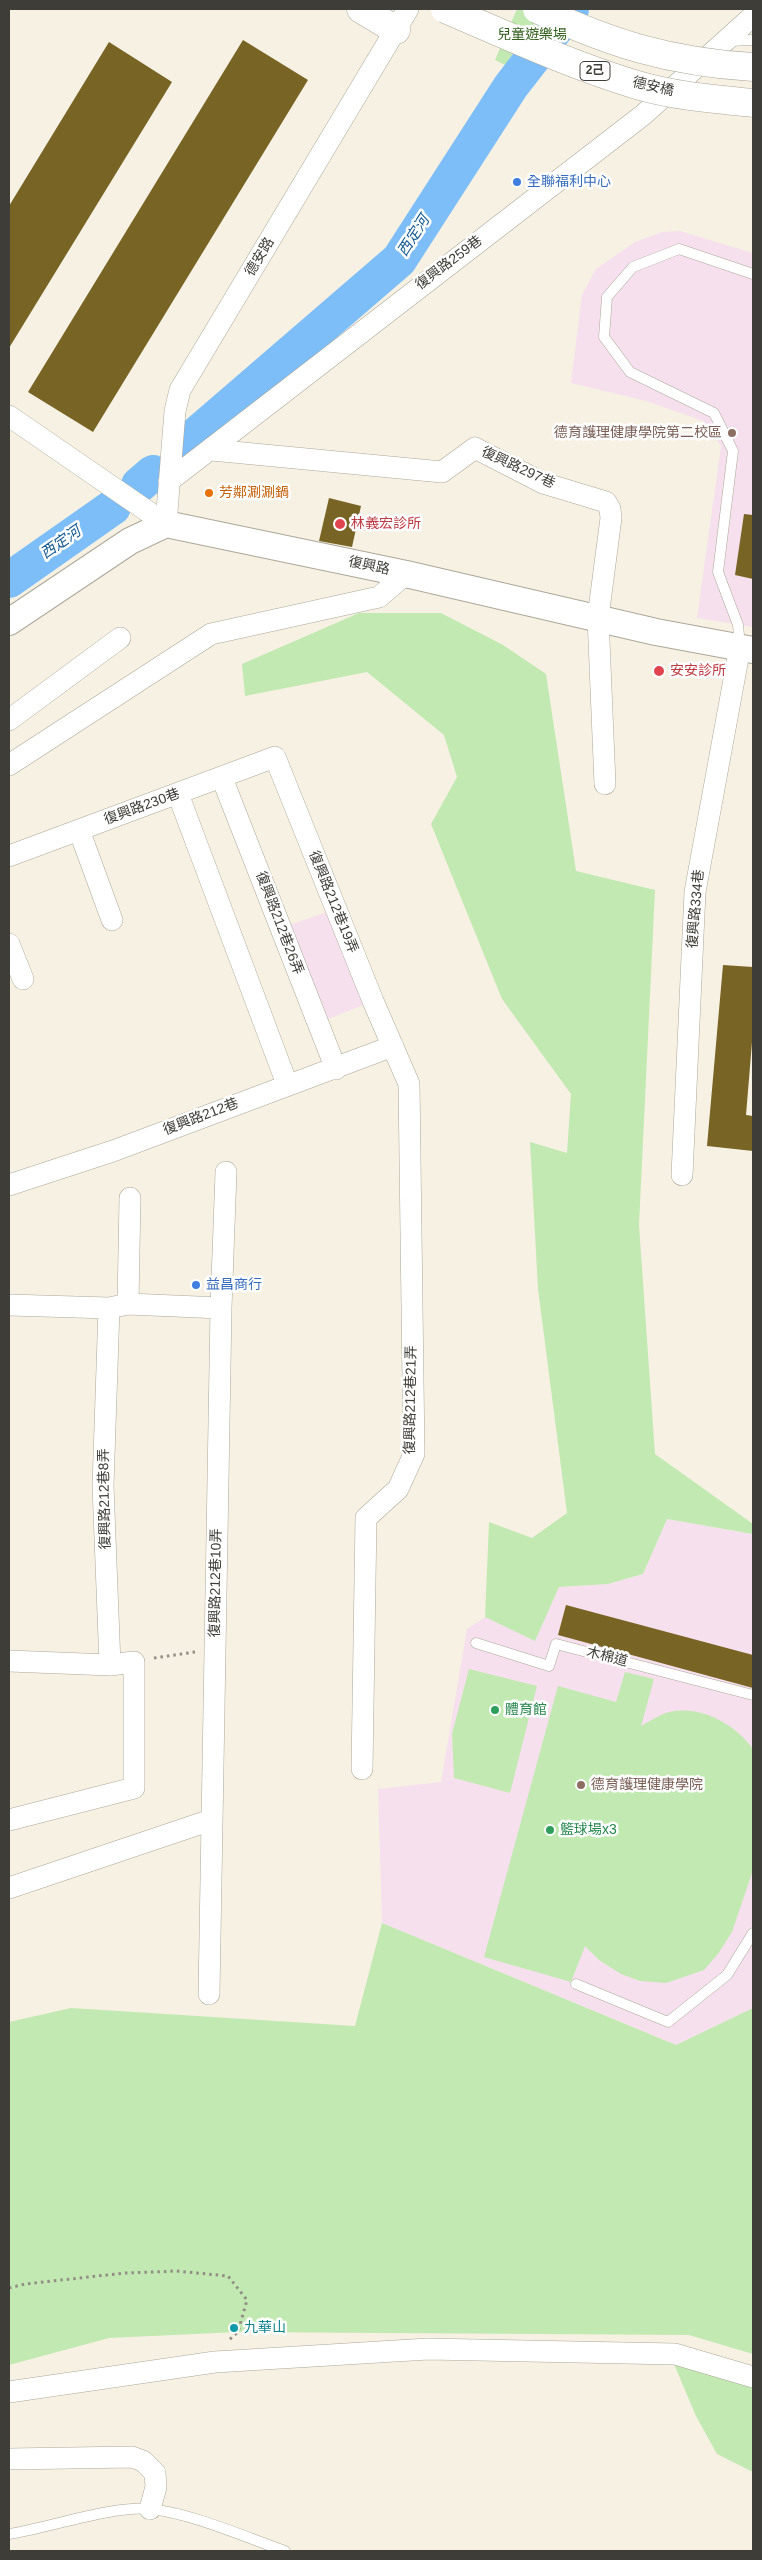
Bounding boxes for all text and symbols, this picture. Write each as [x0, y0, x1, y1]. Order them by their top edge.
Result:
park label: 兒童遊樂場 [497, 27, 567, 43]
road number: 2己 [580, 61, 610, 80]
street label: 德安橋 [631, 74, 675, 100]
place label: 全聯福利中心 [527, 174, 611, 190]
marker: 全聯福利中心 [511, 176, 523, 188]
water label: 西定河 [394, 212, 434, 260]
street label: 復興路259巷 [412, 232, 486, 294]
street label: 德安路 [242, 235, 278, 279]
place label: 德育護理健康學院第二校區 [554, 425, 722, 441]
marker: 德育護理健康學院第二校區 [726, 427, 738, 439]
street label: 復興路297巷 [478, 444, 558, 492]
place label: 芳鄰涮涮鍋 [219, 485, 289, 501]
marker: 芳鄰涮涮鍋 [203, 487, 215, 499]
place label: 林義宏診所 [351, 516, 421, 532]
marker: 林義宏診所 [333, 517, 347, 531]
water label: 西定河 [37, 523, 85, 563]
street label: 復興路 [347, 553, 391, 579]
place label: 安安診所 [670, 663, 726, 679]
marker: 安安診所 [652, 664, 666, 678]
street label: 復興路230巷 [102, 786, 182, 828]
street label: 復興路212巷19弄 [305, 848, 361, 956]
street label: 復興路212巷26弄 [252, 869, 306, 977]
street label: 復興路334巷 [684, 869, 708, 949]
street label: 復興路212巷 [161, 1095, 241, 1139]
place label: 益昌商行 [206, 1277, 262, 1293]
marker: 益昌商行 [190, 1279, 202, 1291]
street label: 復興路212巷21弄 [402, 1345, 420, 1455]
street label: 復興路212巷8弄 [96, 1448, 114, 1550]
street label: 復興路212巷10弄 [207, 1528, 225, 1638]
street label: 木棉道 [585, 1644, 629, 1670]
place label: 體育館 [505, 1702, 547, 1718]
marker: 體育館 [489, 1704, 501, 1716]
place label: 德育護理健康學院 [591, 1777, 703, 1793]
marker: 德育護理健康學院 [575, 1779, 587, 1791]
place label: 籃球場x3 [560, 1822, 617, 1838]
marker: 籃球場x3 [544, 1824, 556, 1836]
place label: 九華山 [244, 2320, 286, 2336]
marker: 九華山 [228, 2322, 240, 2334]

